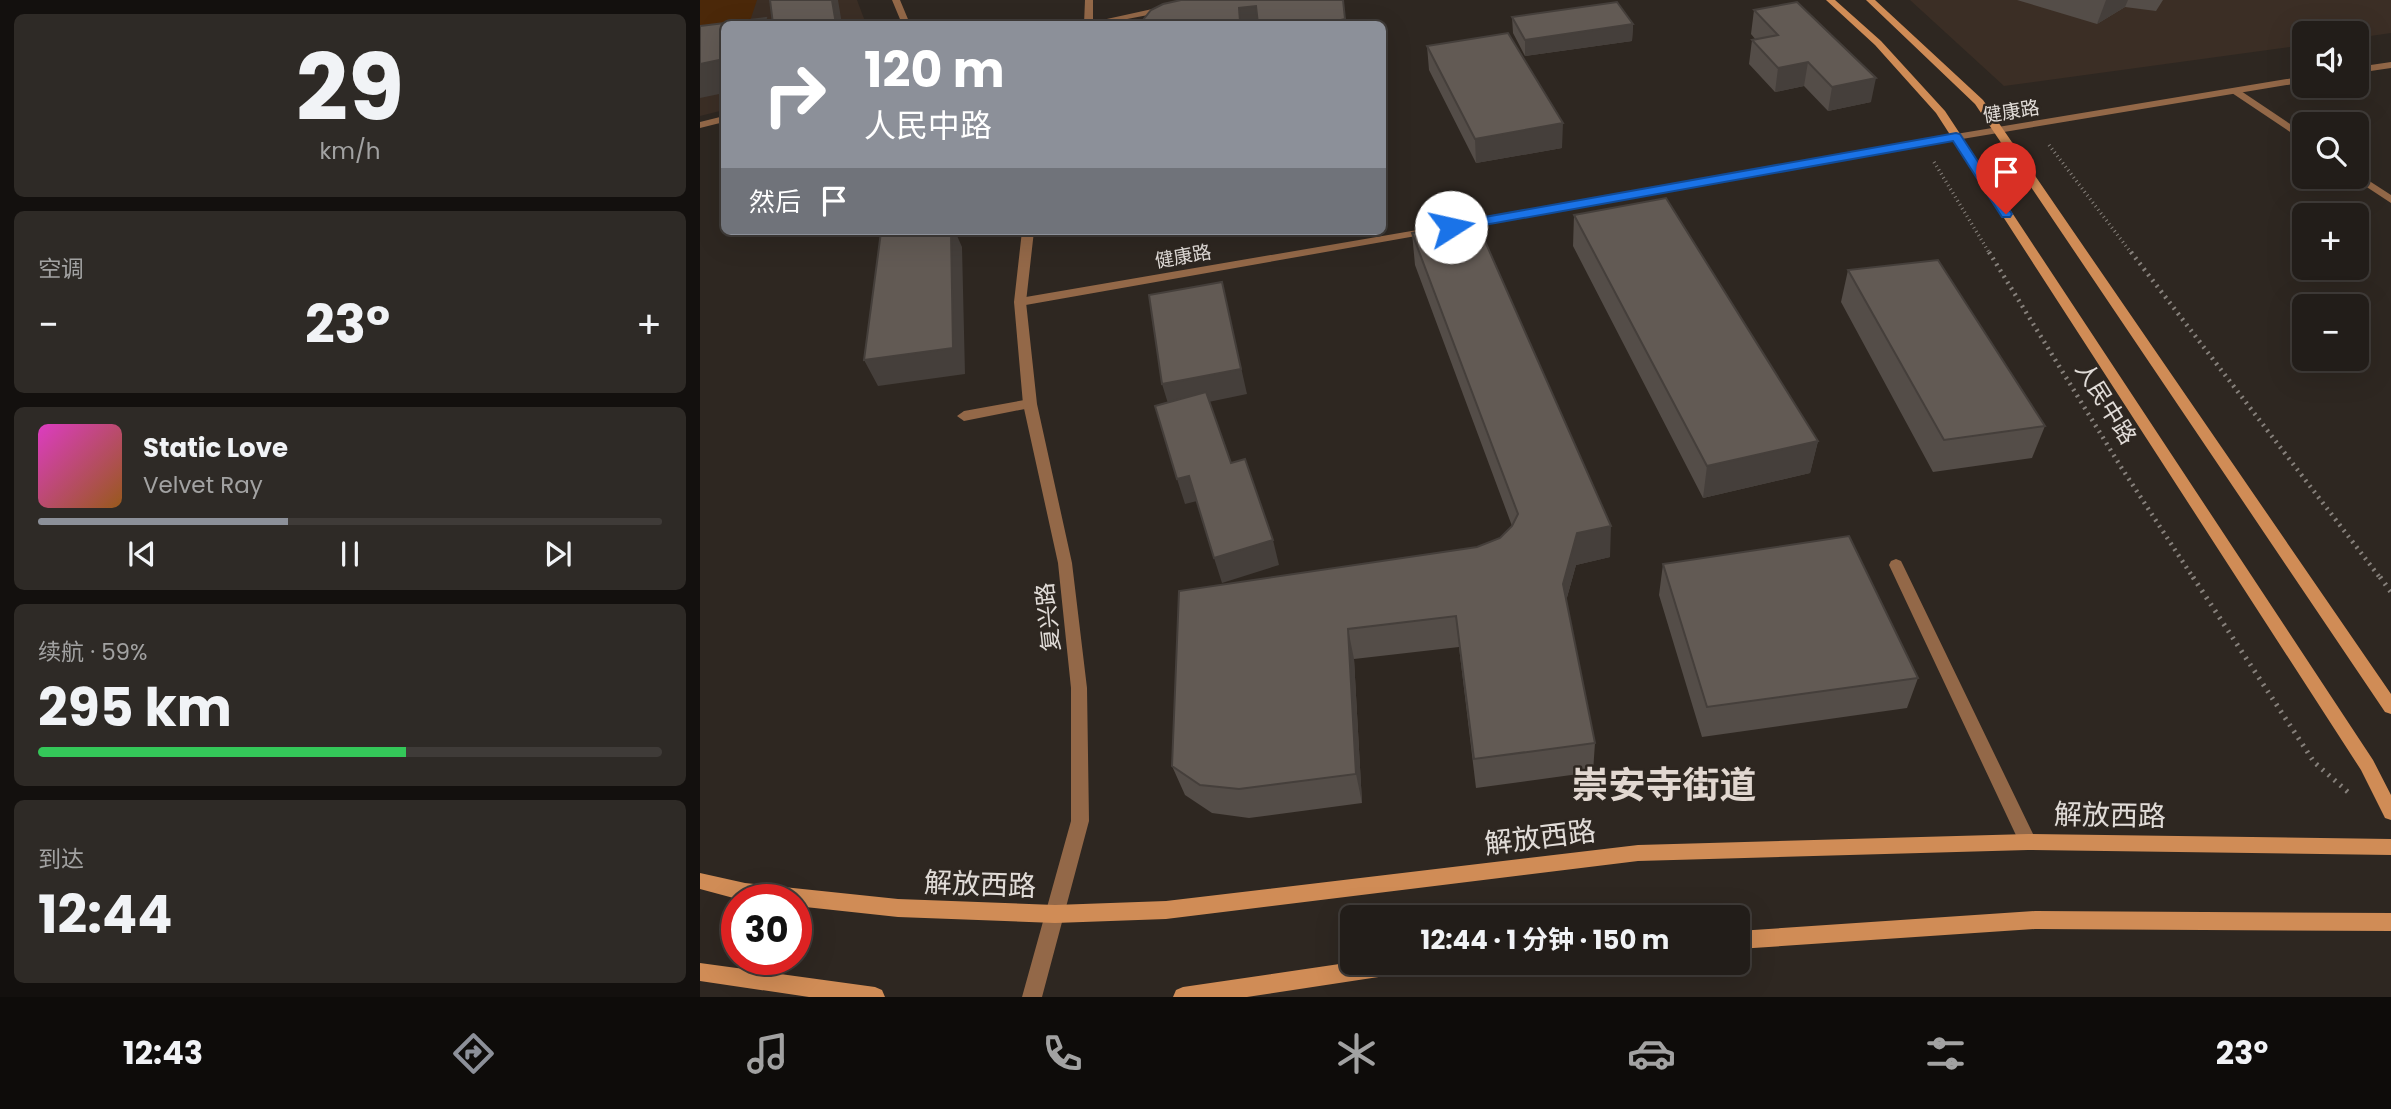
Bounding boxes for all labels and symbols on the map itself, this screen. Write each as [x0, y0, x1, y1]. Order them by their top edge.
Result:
street label: 健康路 [1981, 94, 2041, 129]
pin [1976, 142, 2036, 214]
position arrow [1414, 190, 1488, 264]
street label: 健康路 [1153, 238, 1214, 275]
street label: 人民中路 [2068, 356, 2144, 450]
street label: 复兴路 [1028, 581, 1068, 653]
district label: 崇安寺街道 [1572, 759, 1757, 811]
street label: 解放西路 [2054, 795, 2166, 836]
street label: 解放西路 [1482, 811, 1598, 864]
street label: 解放西路 [923, 863, 1037, 906]
speed limit sign: 30 [721, 884, 812, 975]

